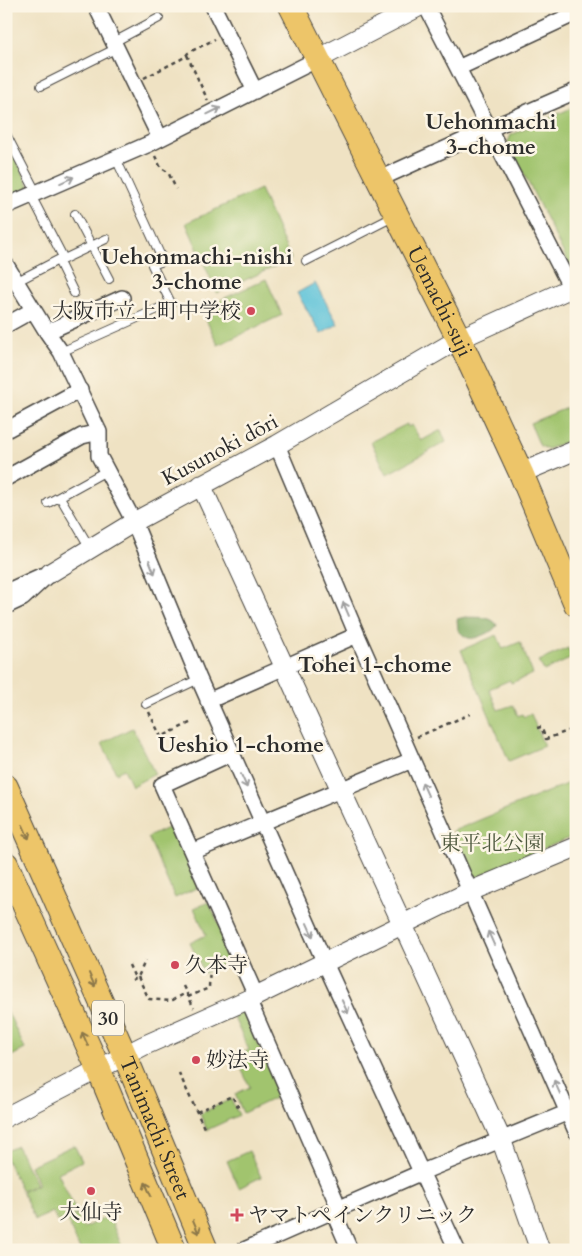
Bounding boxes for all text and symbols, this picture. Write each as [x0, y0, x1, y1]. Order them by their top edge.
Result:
one-way arrow [206, 106, 221, 115]
district label: Uehonmachi 3-chome [425, 107, 557, 162]
one-way arrow [59, 175, 74, 184]
street label: Uemachi-suji [400, 241, 480, 362]
district label: Uehonmachi-nishi 3-chome [101, 242, 293, 297]
place label: 大阪市立上町中学校 [52, 297, 241, 326]
marker: 大阪市立上町中学校 [245, 305, 257, 317]
street label: Kusunoki dōri [157, 407, 283, 493]
one-way arrow [148, 559, 158, 574]
one-way arrow [340, 601, 349, 616]
district label: Tohei 1-chome [298, 650, 452, 680]
district label: Ueshio 1-chome [158, 730, 324, 760]
one-way arrow [240, 773, 250, 788]
one-way arrow [420, 782, 430, 797]
one-way arrow [21, 824, 31, 839]
park label: 東平北公園 [440, 829, 545, 858]
one-way arrow [306, 922, 315, 937]
one-way arrow [486, 931, 496, 946]
place label: 久本寺 [185, 951, 248, 980]
marker: 久本寺 [169, 959, 181, 971]
one-way arrow [87, 972, 97, 987]
one-way arrow [341, 999, 351, 1014]
road number: 30 [92, 1000, 124, 1036]
one-way arrow [79, 1032, 89, 1047]
place label: 妙法寺 [206, 1046, 269, 1075]
street label: Tanimachi Street [112, 1052, 198, 1204]
marker: 妙法寺 [190, 1054, 202, 1066]
one-way arrow [551, 1080, 561, 1095]
one-way arrow [143, 1182, 153, 1197]
marker: 大仙寺 [85, 1185, 97, 1197]
place label: 大仙寺 [60, 1198, 123, 1227]
place label: ヤマトペインクリニック [248, 1201, 477, 1230]
marker: ヤマトペインクリニック [230, 1208, 244, 1222]
one-way arrow [192, 1219, 202, 1234]

